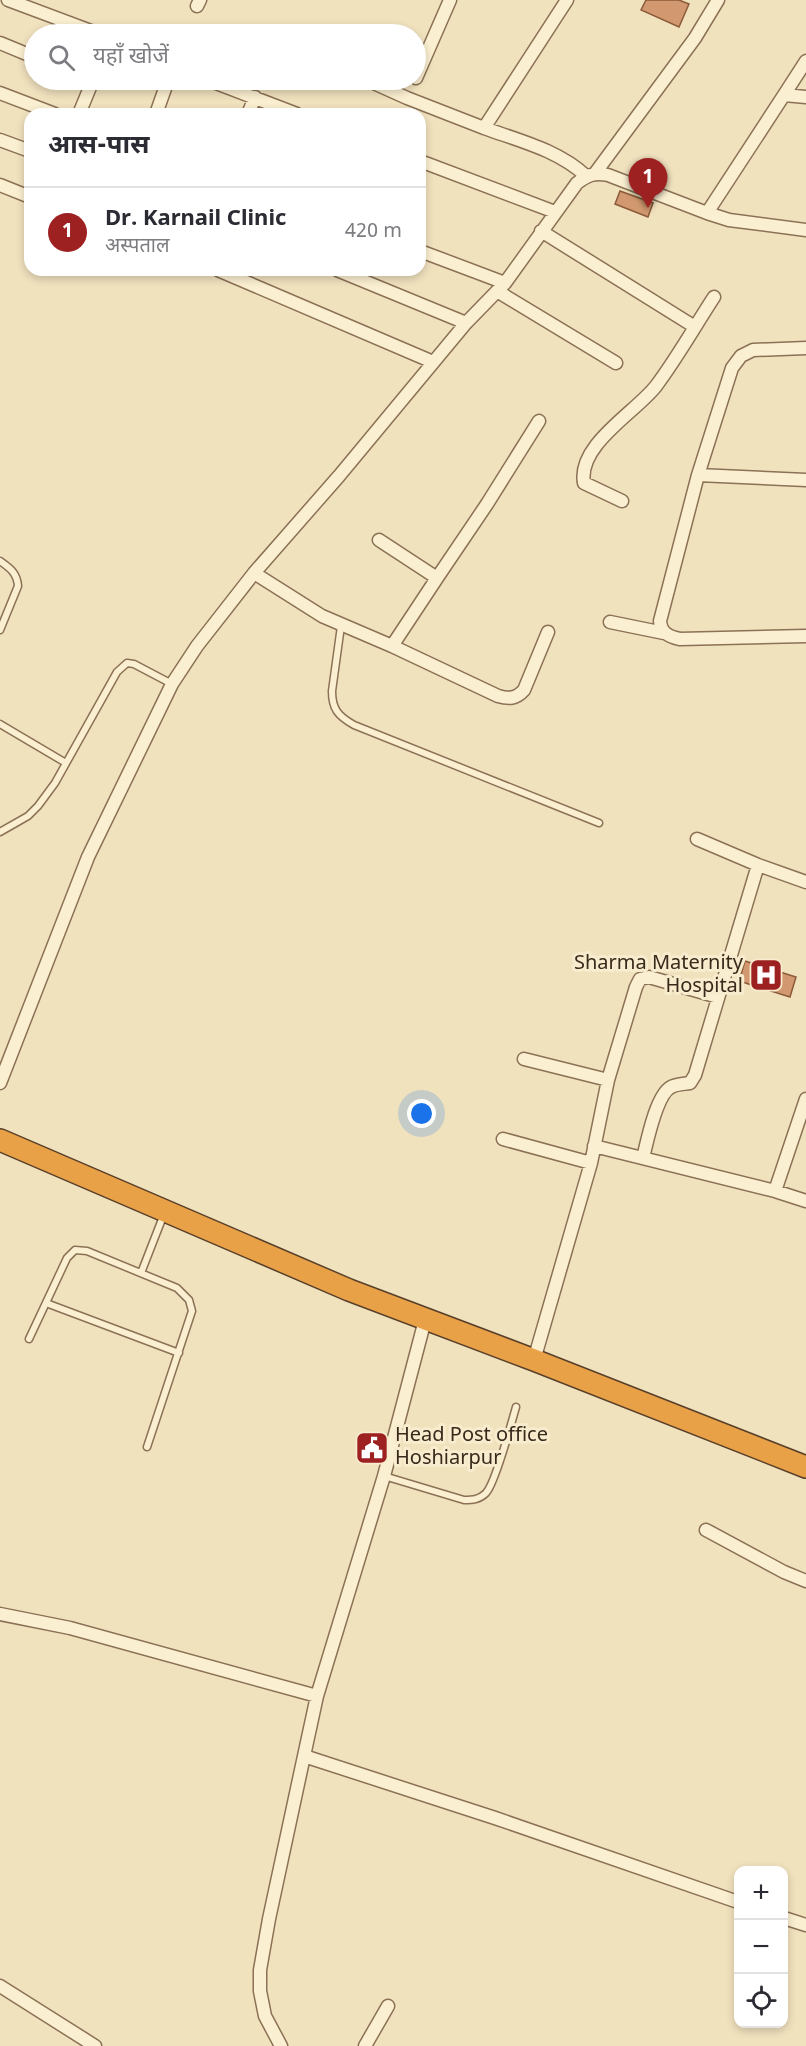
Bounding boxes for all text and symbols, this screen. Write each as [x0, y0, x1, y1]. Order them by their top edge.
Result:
search box [24, 24, 426, 90]
icon: search [45, 41, 78, 74]
text: यहाँ खोजें [93, 43, 169, 72]
text: आस-पास [48, 130, 149, 164]
pin: 1 [628, 158, 668, 208]
text: Dr. Karnail Clinic [105, 205, 286, 234]
text: 1 [62, 219, 73, 245]
text: 420 m [345, 219, 402, 245]
text: अस्पताल [105, 234, 170, 260]
place label: Sharma Maternity Hospital [574, 951, 744, 1000]
hospital icon: Sharma Maternity Hospital [748, 957, 784, 993]
your location [407, 1099, 436, 1128]
place label: Head Post office Hoshiarpur [395, 1423, 548, 1472]
public building icon: Head Post office Hoshiarpur [354, 1430, 390, 1466]
map controls [734, 1866, 788, 2028]
button: + [734, 1866, 788, 1920]
button: − [734, 1920, 788, 1974]
button: locate [734, 1974, 788, 2028]

